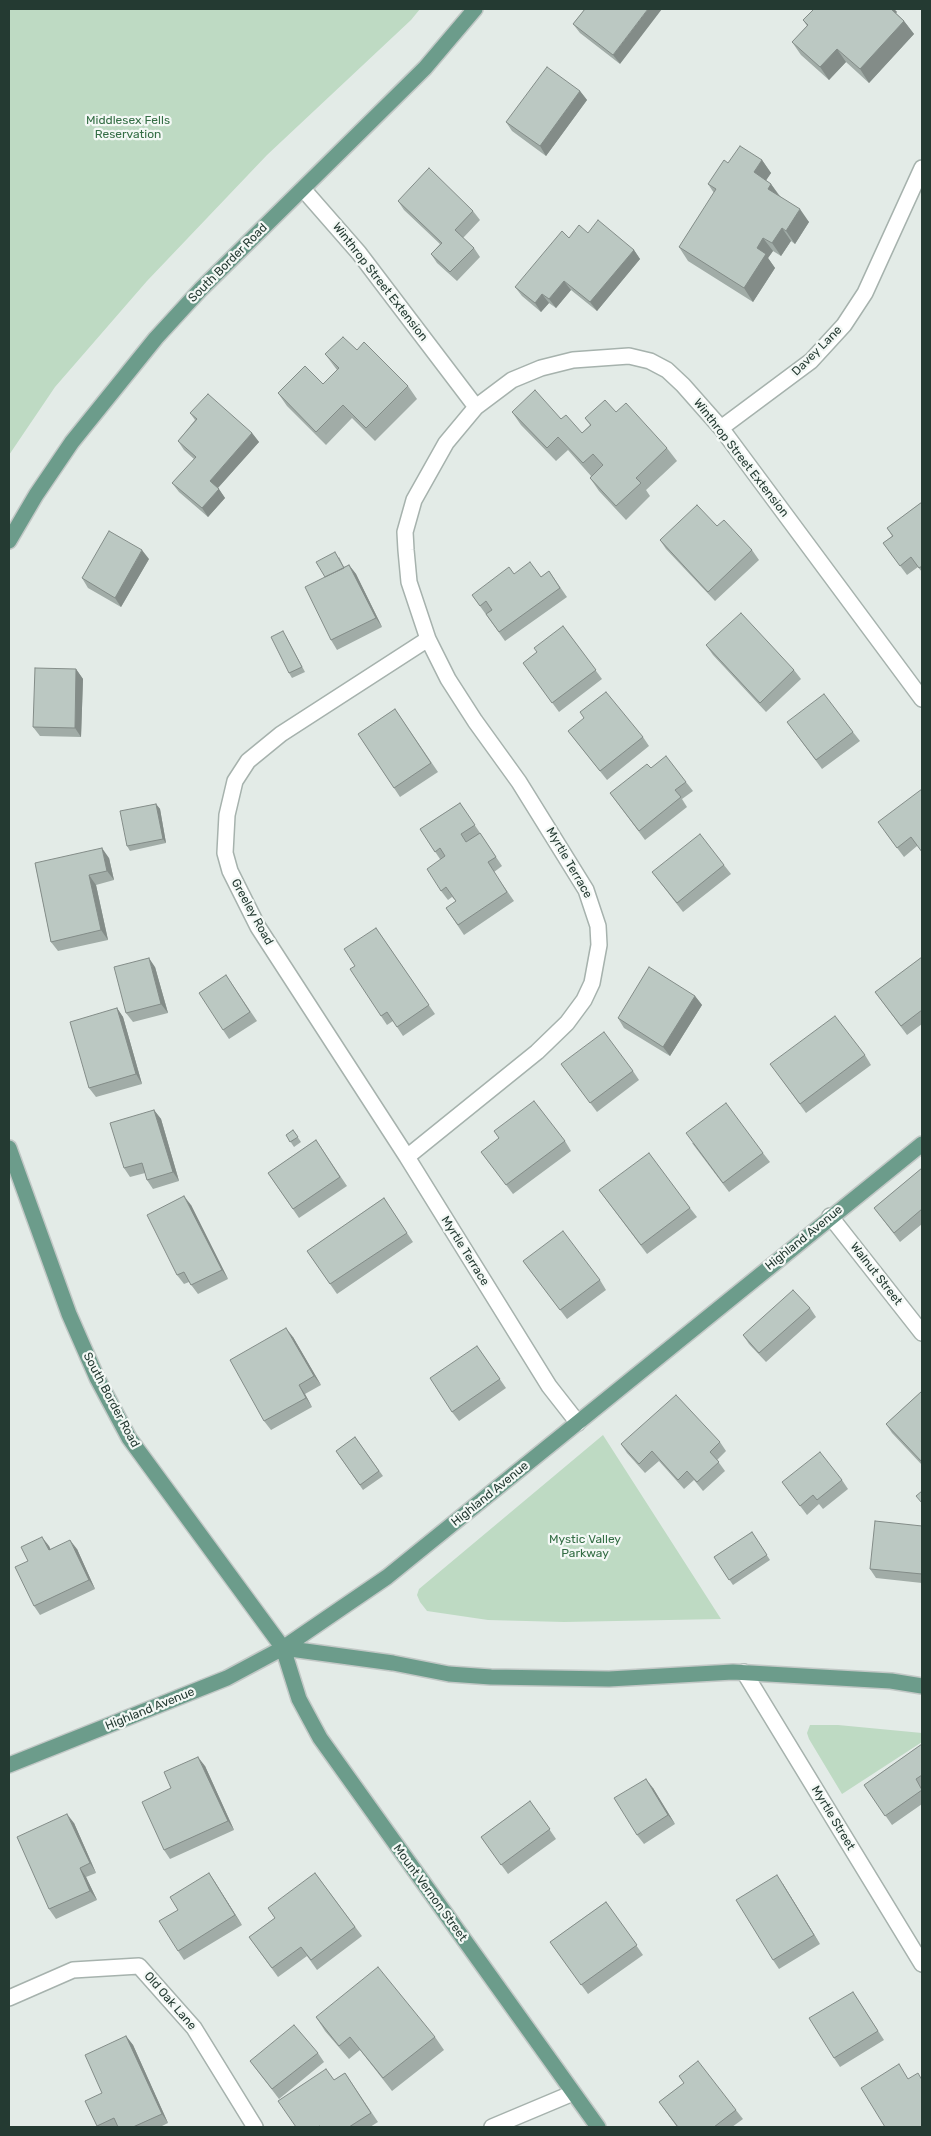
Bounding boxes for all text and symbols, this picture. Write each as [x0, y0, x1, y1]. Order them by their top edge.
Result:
park label: Middlesex Fells Reservation [86, 114, 170, 142]
street label: Winthrop Street Extension [329, 220, 431, 344]
street label: South Border Road [186, 221, 270, 305]
street label: Davey Lane [789, 323, 845, 379]
street label: Winthrop Street Extension [690, 396, 792, 520]
street label: Myrtle Terrace [543, 825, 595, 901]
street label: Greeley Road [228, 876, 276, 948]
street label: Highland Avenue [763, 1203, 845, 1273]
street label: Myrtle Terrace [438, 1213, 492, 1289]
street label: Walnut Street [847, 1240, 905, 1308]
street label: South Border Road [80, 1350, 142, 1450]
street label: Highland Avenue [449, 1459, 531, 1529]
park label: Mystic Valley Parkway [549, 1533, 621, 1561]
street label: Highland Avenue [103, 1685, 197, 1733]
street label: Myrtle Street [808, 1783, 858, 1853]
street label: Mount Vernon Street [390, 1842, 470, 1944]
street label: Old Oak Lane [141, 1969, 199, 2033]

